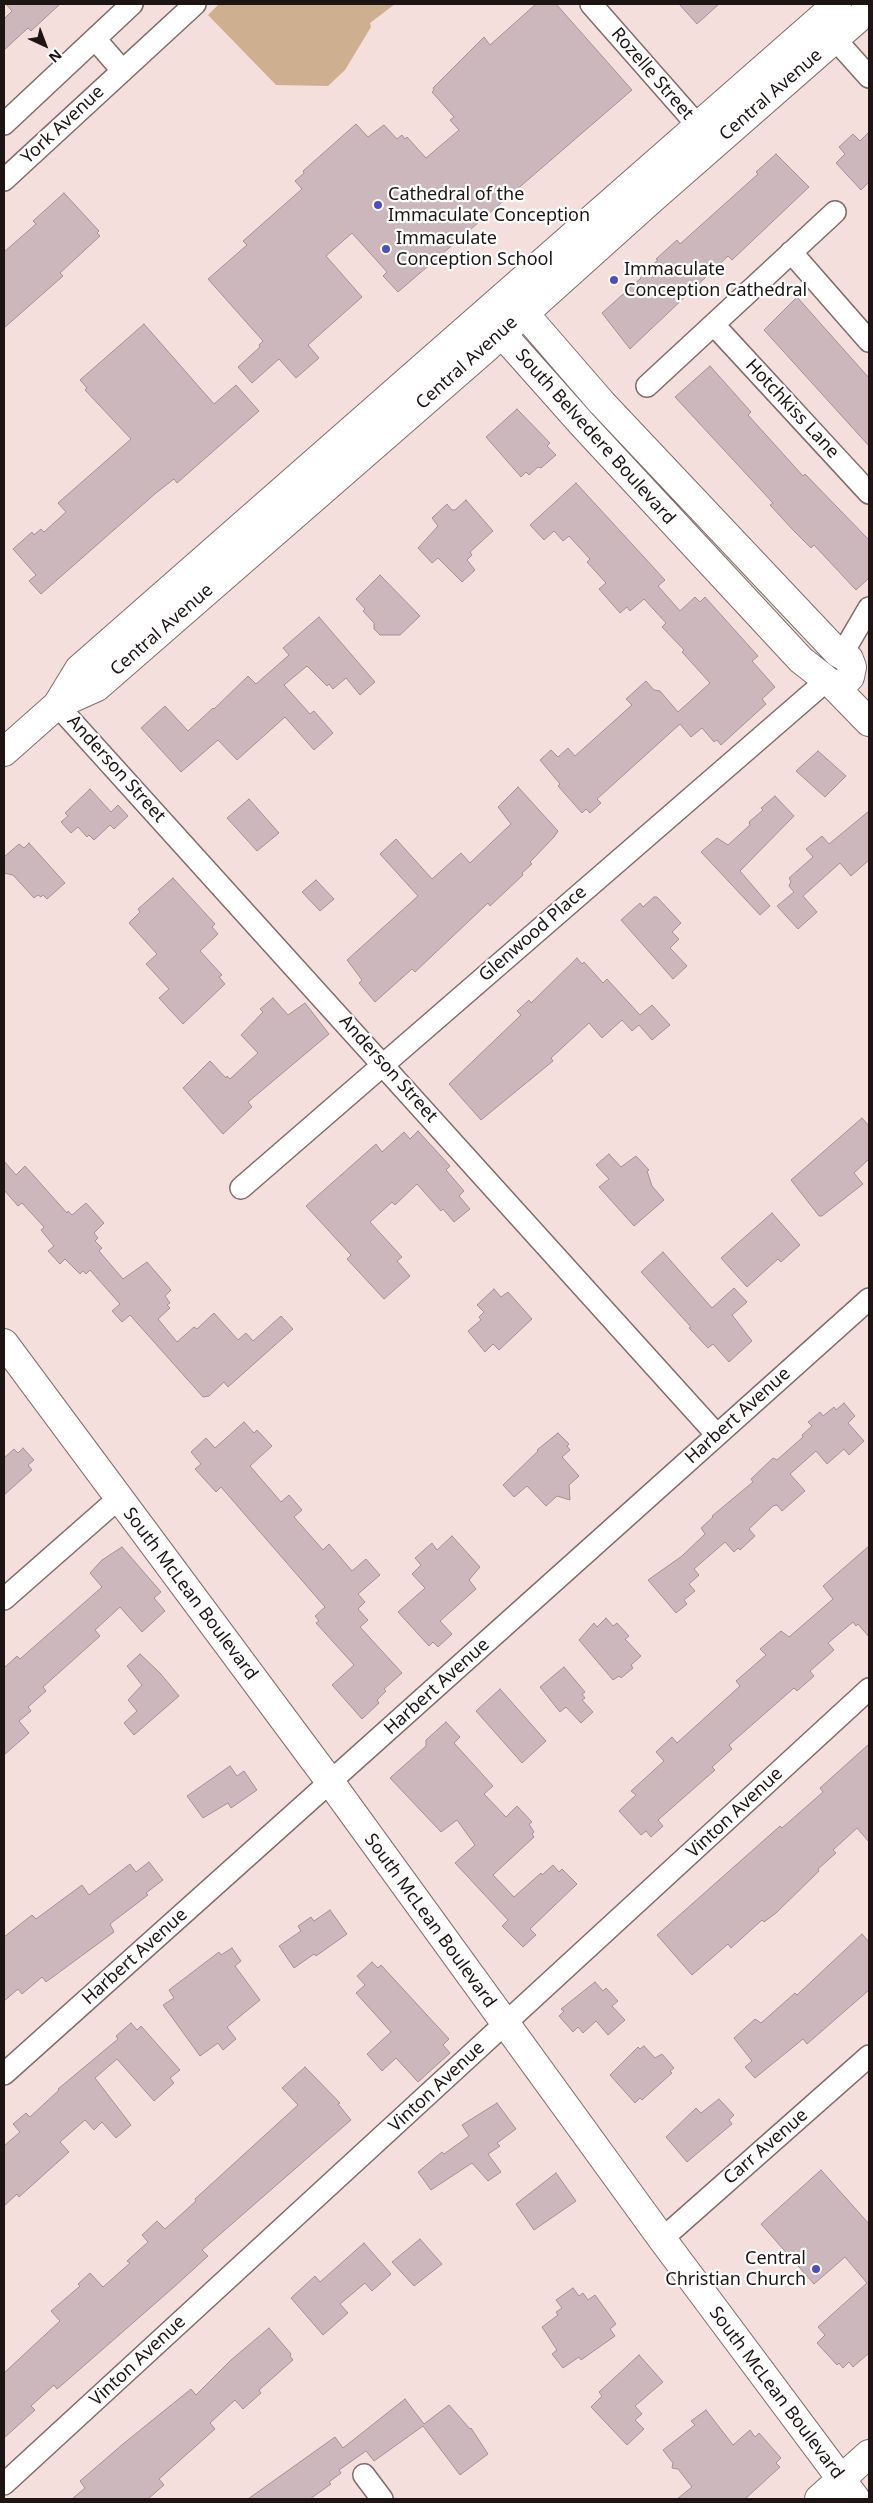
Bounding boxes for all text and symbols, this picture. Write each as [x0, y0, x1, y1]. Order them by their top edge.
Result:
north arrow [20, 20, 70, 70]
street label: Rozelle Street [606, 24, 698, 124]
text: N [45, 45, 66, 67]
street label: Central Avenue [715, 45, 827, 145]
street label: York Avenue [17, 81, 109, 169]
place label: Cathedral of the Immaculate Conception [388, 184, 590, 226]
marker: Cathedral of the Immaculate Conception [372, 199, 384, 211]
place label: Immaculate Conception School [396, 228, 553, 270]
marker: Immaculate Conception School [380, 243, 392, 255]
place label: Immaculate Conception Cathedral [624, 259, 807, 302]
marker: Immaculate Conception Cathedral [608, 274, 620, 286]
street label: Central Avenue [412, 312, 522, 414]
street label: South Belvedere Boulevard [510, 345, 680, 529]
street label: Hotchkiss Lane [741, 355, 843, 463]
street label: Central Avenue [106, 580, 218, 680]
street label: Anderson Street [62, 711, 170, 827]
street label: Glenwood Place [475, 882, 591, 986]
street label: Anderson Street [334, 1011, 442, 1127]
street label: Harbert Avenue [681, 1363, 795, 1469]
street label: South McLean Boulevard [118, 1504, 262, 1684]
street label: Harbert Avenue [380, 1634, 494, 1740]
street label: Vinton Avenue [683, 1763, 787, 1863]
street label: South McLean Boulevard [359, 1830, 501, 2012]
street label: Harbert Avenue [78, 1904, 192, 2010]
street label: Vinton Avenue [385, 2037, 489, 2137]
street label: Carr Avenue [720, 2105, 812, 2189]
place label: Central Christian Church [665, 2248, 806, 2290]
marker: Central Christian Church [810, 2263, 822, 2275]
street label: South McLean Boulevard [704, 2303, 848, 2483]
street label: Vinton Avenue [86, 2311, 190, 2411]

